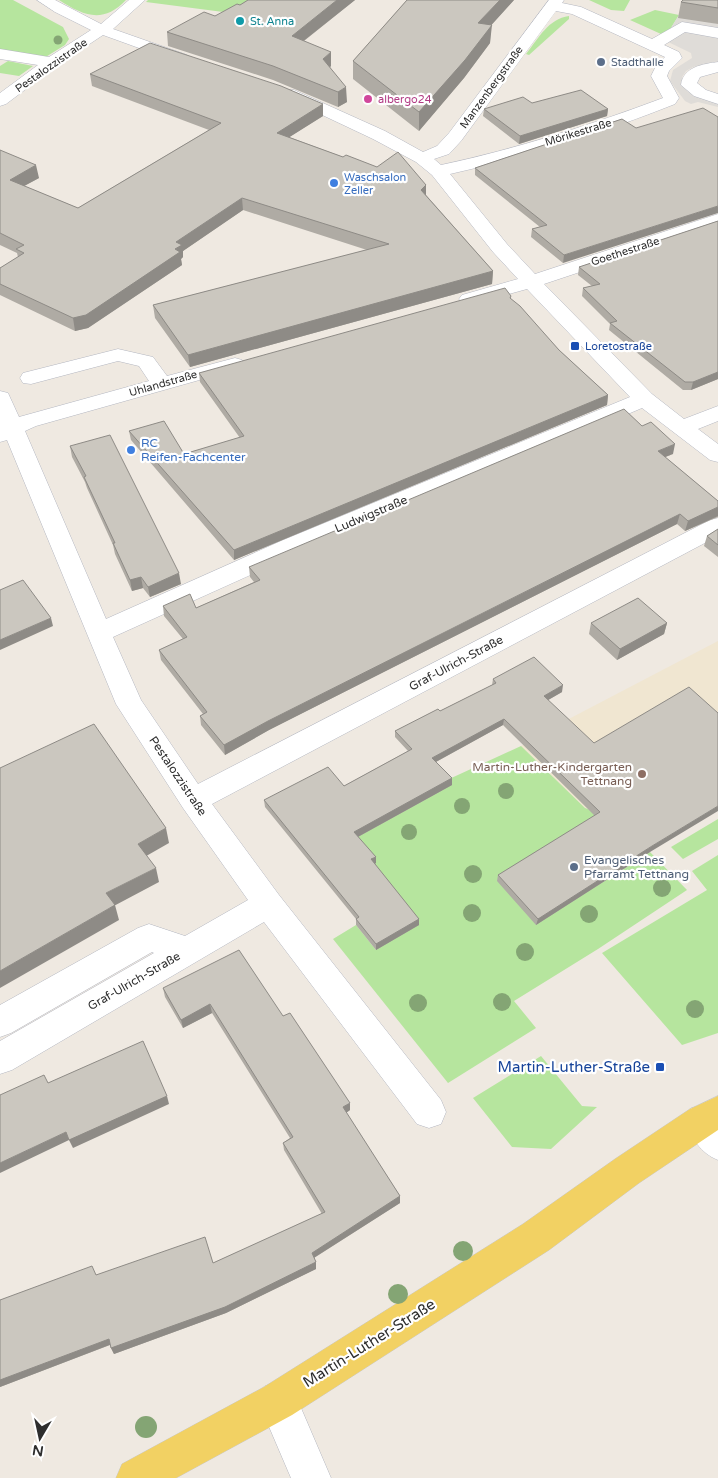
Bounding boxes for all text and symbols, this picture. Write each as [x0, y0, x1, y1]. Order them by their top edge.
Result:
marker: St. Anna [234, 15, 246, 27]
place label: St. Anna [250, 15, 294, 28]
street label: Pestalozzistraße [13, 36, 90, 95]
street label: Manzenbergstraße [457, 44, 526, 131]
marker: Stadthalle [595, 56, 607, 68]
place label: Stadthalle [611, 56, 664, 69]
marker: albergo24 [362, 93, 374, 105]
place label: albergo24 [378, 93, 432, 106]
street label: Mörikestraße [543, 116, 613, 149]
place label: Waschsalon Zeller [344, 171, 406, 197]
marker: Waschsalon Zeller [328, 177, 340, 189]
street label: Goethestraße [589, 234, 661, 269]
marker: Loretostraße [569, 340, 581, 352]
place label: Loretostraße [585, 340, 652, 353]
street label: Uhlandstraße [128, 368, 199, 399]
place label: RC Reifen-Fachcenter [141, 436, 246, 464]
marker: RC Reifen-Fachcenter [125, 444, 137, 456]
street label: Ludwigstraße [333, 492, 410, 536]
street label: Graf-Ulrich-Straße [407, 632, 506, 694]
street label: Pestalozzistraße [146, 734, 210, 818]
place label: Martin-Luther-Kindergarten Tettnang [472, 760, 632, 788]
marker: Martin-Luther-Kindergarten Tettnang [636, 768, 648, 780]
place label: Evangelisches Pfarramt Tettnang [584, 853, 689, 881]
marker: Evangelisches Pfarramt Tettnang [568, 861, 580, 873]
street label: Graf-Ulrich-Straße [85, 949, 183, 1013]
place label: Martin-Luther-Straße [497, 1058, 650, 1076]
marker: Martin-Luther-Straße [654, 1061, 666, 1073]
street label: Martin-Luther-Straße [300, 1295, 438, 1391]
north arrow [15, 1413, 65, 1463]
text: N [31, 1441, 45, 1460]

